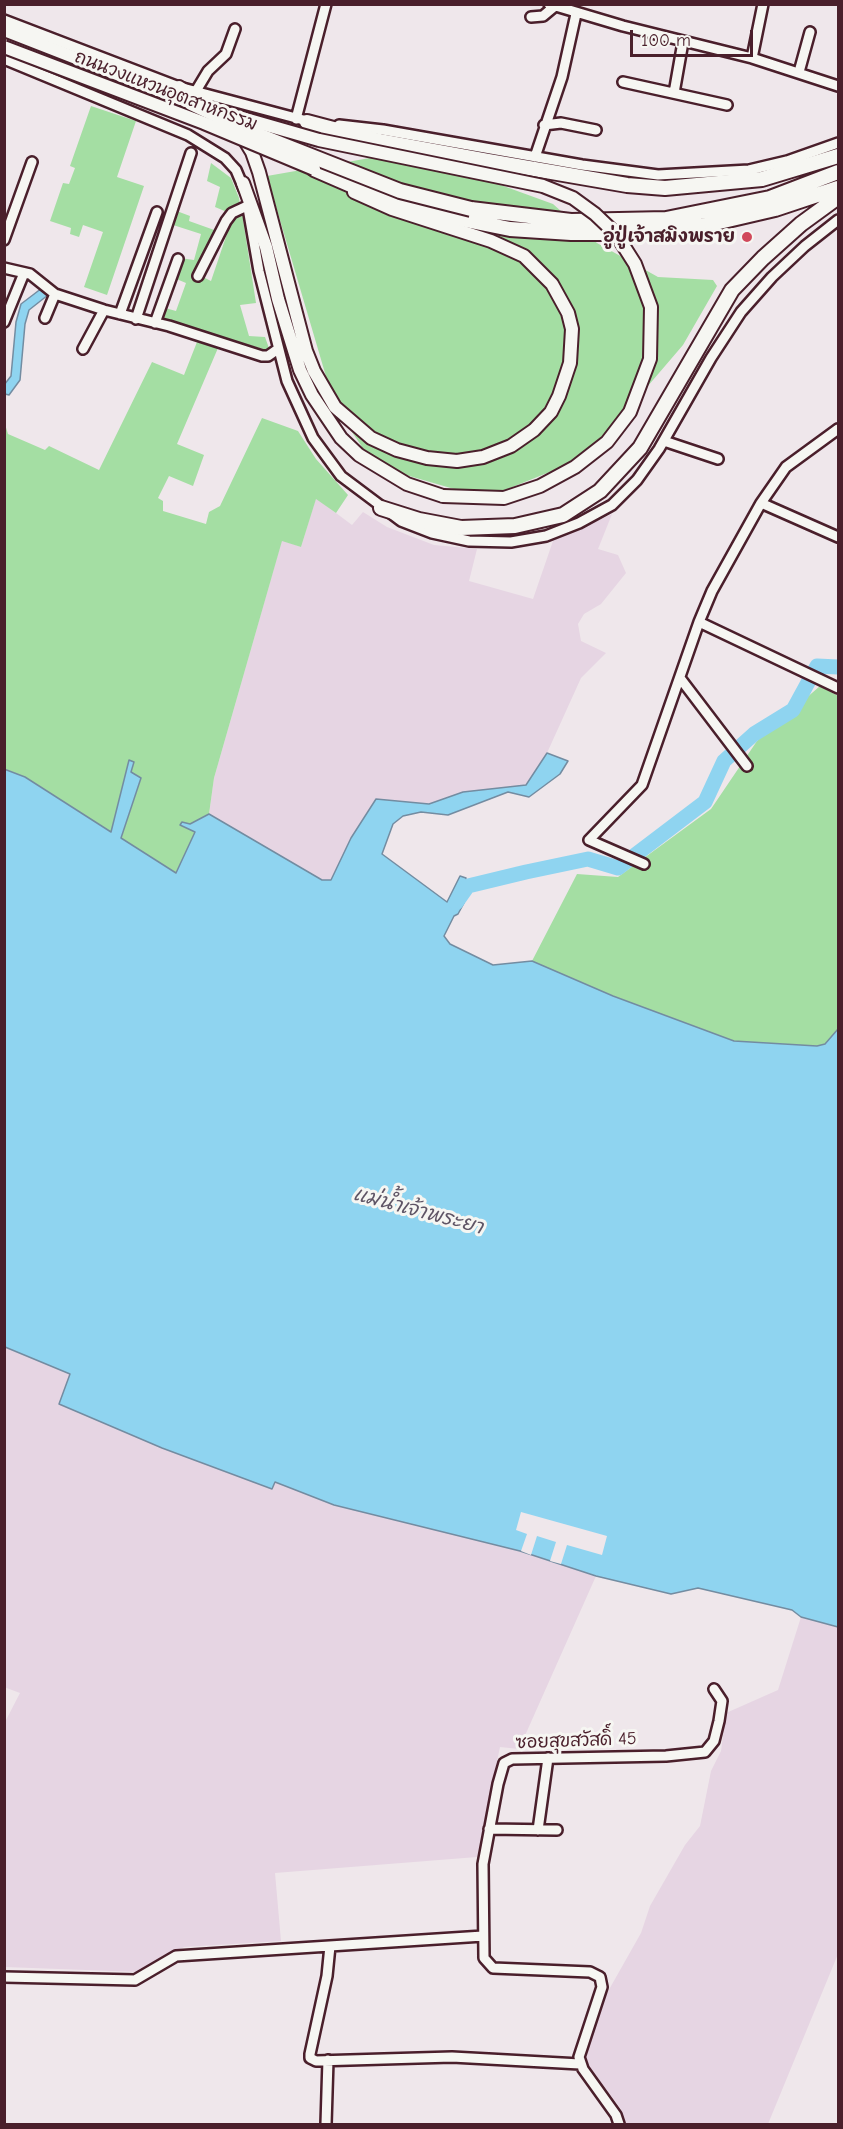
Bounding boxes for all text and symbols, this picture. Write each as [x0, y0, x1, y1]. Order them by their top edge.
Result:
scale bar [633, 18, 756, 56]
text: 100 m [641, 30, 691, 51]
street label: ถนนวงแหวนอุตสาหกรรม [72, 46, 260, 136]
place label: อู่ปู่เจ้าสมิงพราย [603, 226, 735, 248]
marker: อู่ปู่เจ้าสมิงพราย [740, 230, 754, 244]
water label: แม่น้ำเจ้าพระยา [351, 1182, 485, 1240]
street label: ซอยสุขสวัสดิ์ 45 [515, 1728, 637, 1754]

